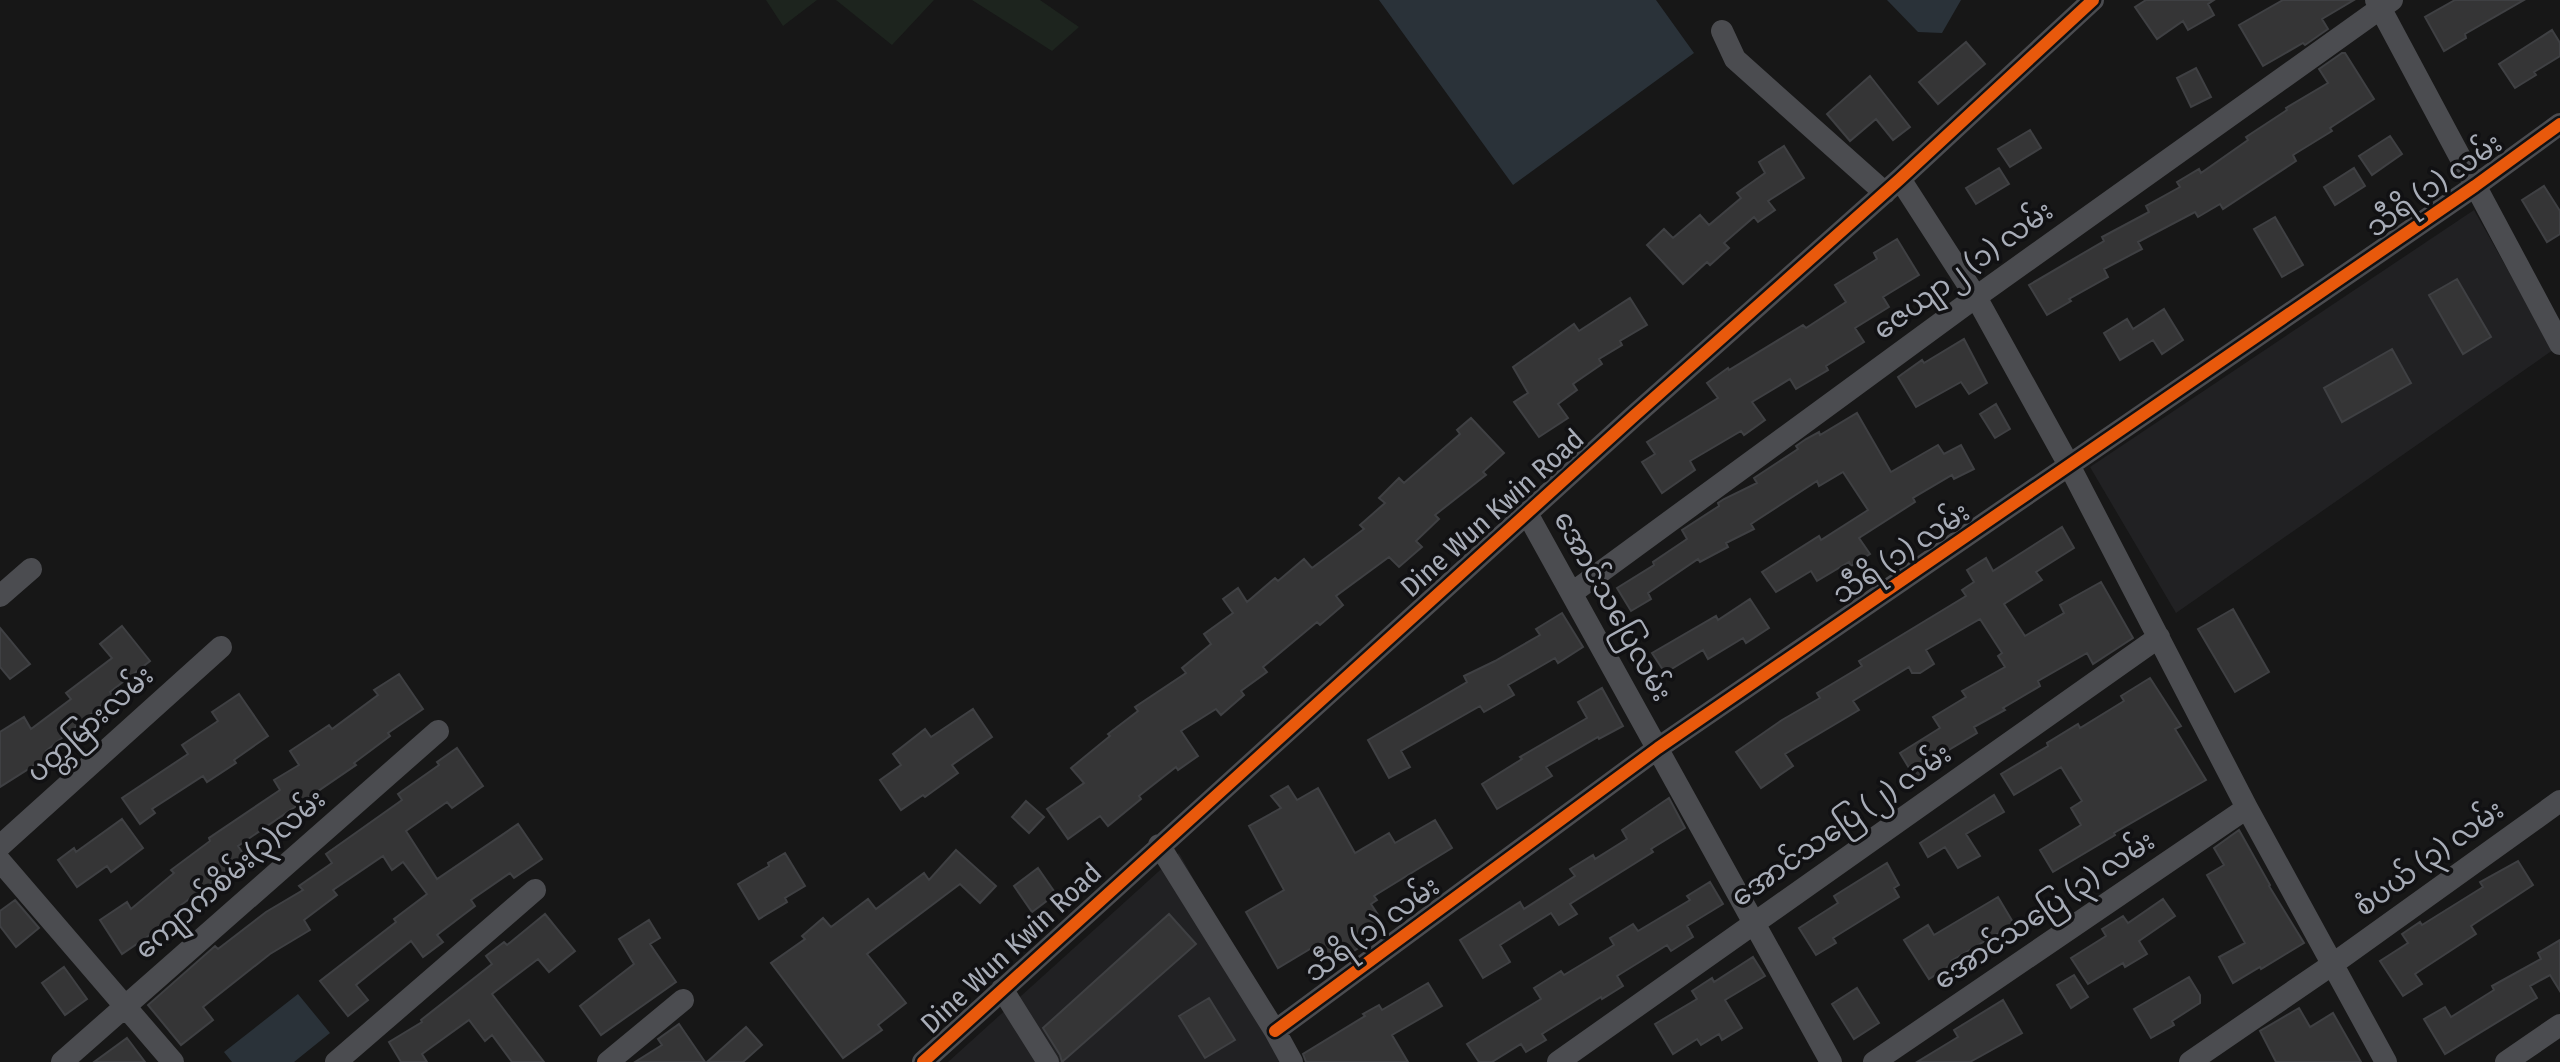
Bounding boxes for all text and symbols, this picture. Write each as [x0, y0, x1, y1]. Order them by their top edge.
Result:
street label: သီရိ (၁) လမ်း [2359, 124, 2512, 249]
street label: ဇေယျာ၂ (၁) လမ်း [1866, 192, 2063, 351]
street label: Dine Wun Kwin Road [1394, 422, 1590, 604]
street label: သီရိ (၁) လမ်း [1825, 493, 1979, 616]
street label: အောင်သပြေလမ်း [1542, 504, 1681, 710]
street label: ပတ္တမြားလမ်း [19, 657, 164, 794]
street label: အောင်သပြေ (၂) လမ်း [1723, 735, 1961, 918]
street label: ကျောက်စိမ်း(၃)လမ်း [127, 781, 336, 970]
street label: စံပယ် (၃) လမ်း [2347, 791, 2514, 928]
street label: အောင်သပြေ (၃) လမ်း [1926, 822, 2164, 1001]
street label: Dine Wun Kwin Road [914, 856, 1108, 1040]
street label: သီရိ (၁) လမ်း [1297, 868, 1449, 994]

